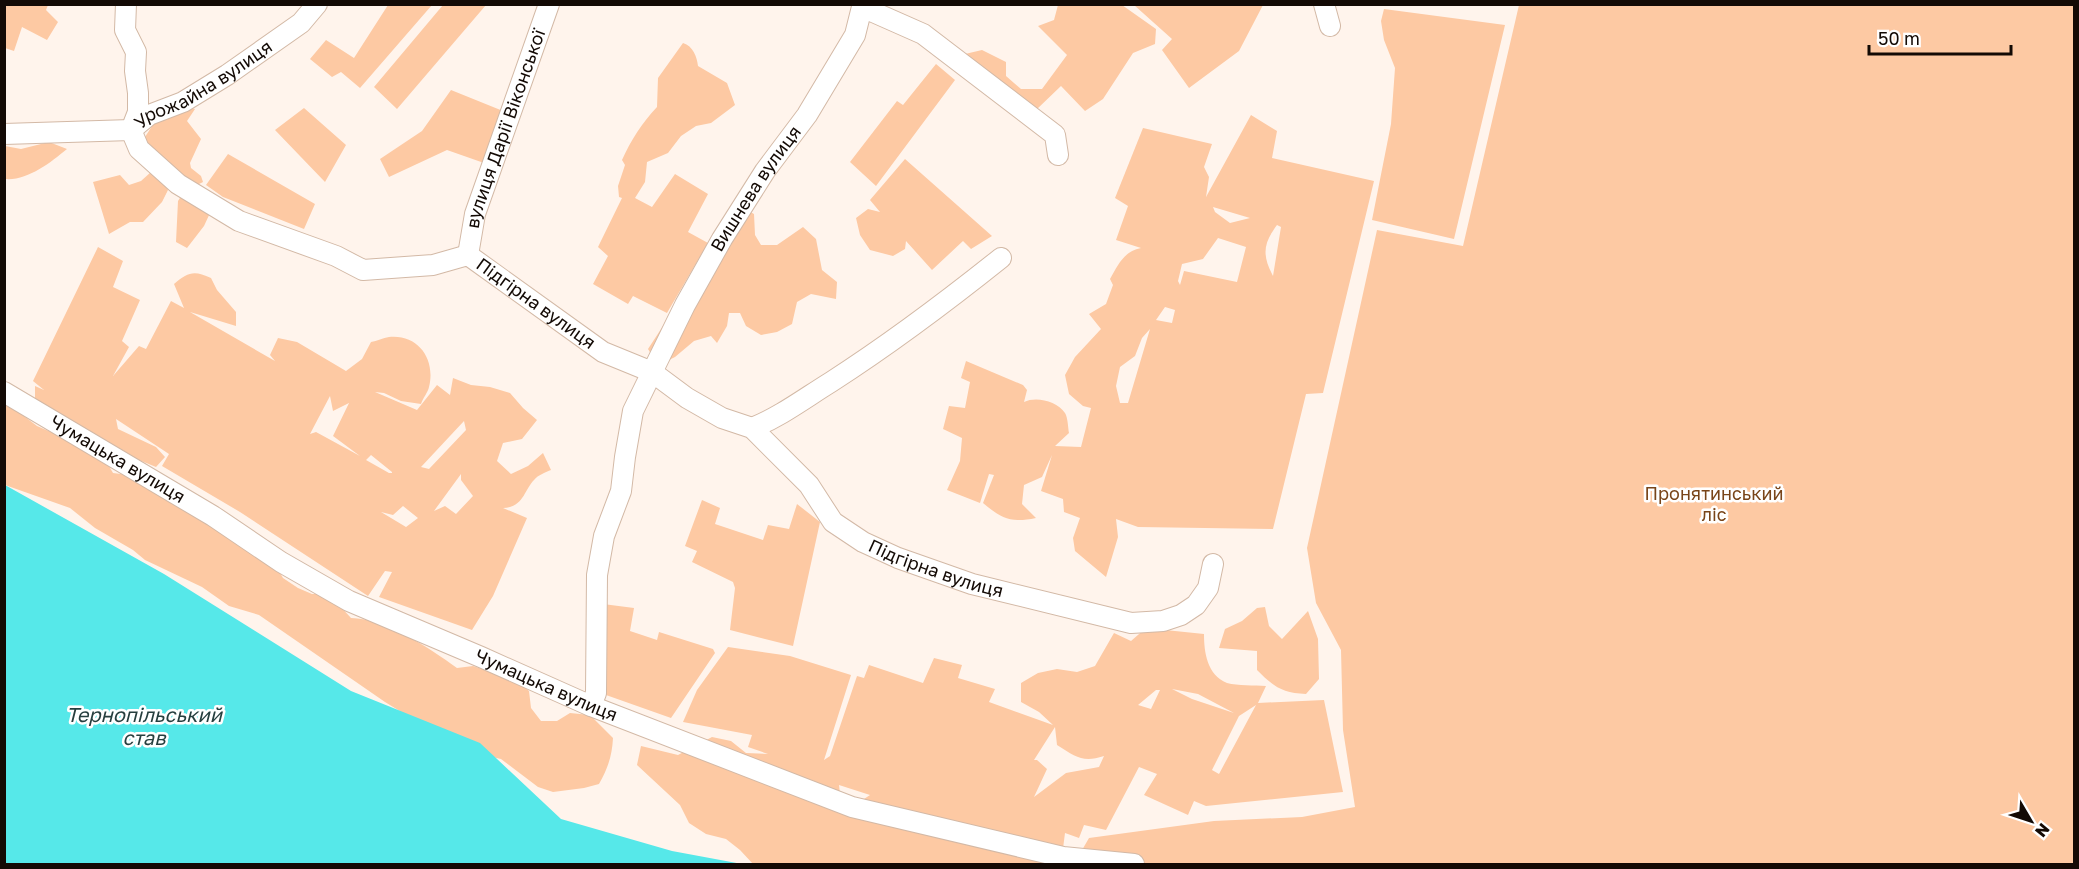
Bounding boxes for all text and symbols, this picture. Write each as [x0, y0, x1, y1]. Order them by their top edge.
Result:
scale bar [1869, 18, 2012, 56]
street label: вулиця Дарії Віконської [461, 25, 550, 230]
text: 50 m [1878, 27, 1920, 49]
street label: Урожайна вулиця [129, 35, 276, 133]
street label: Вишнева вулиця [705, 121, 805, 255]
street label: Підгірна вулиця [472, 253, 600, 353]
street label: Чумацька вулиця [46, 410, 190, 507]
park label: Пронятинський ліс [1645, 482, 1783, 525]
street label: Підгірна вулиця [865, 534, 1006, 601]
street label: Чумацька вулиця [472, 644, 621, 725]
water label: Тернопільський став [66, 702, 224, 749]
north arrow [2001, 791, 2061, 851]
text: N [2031, 819, 2054, 841]

